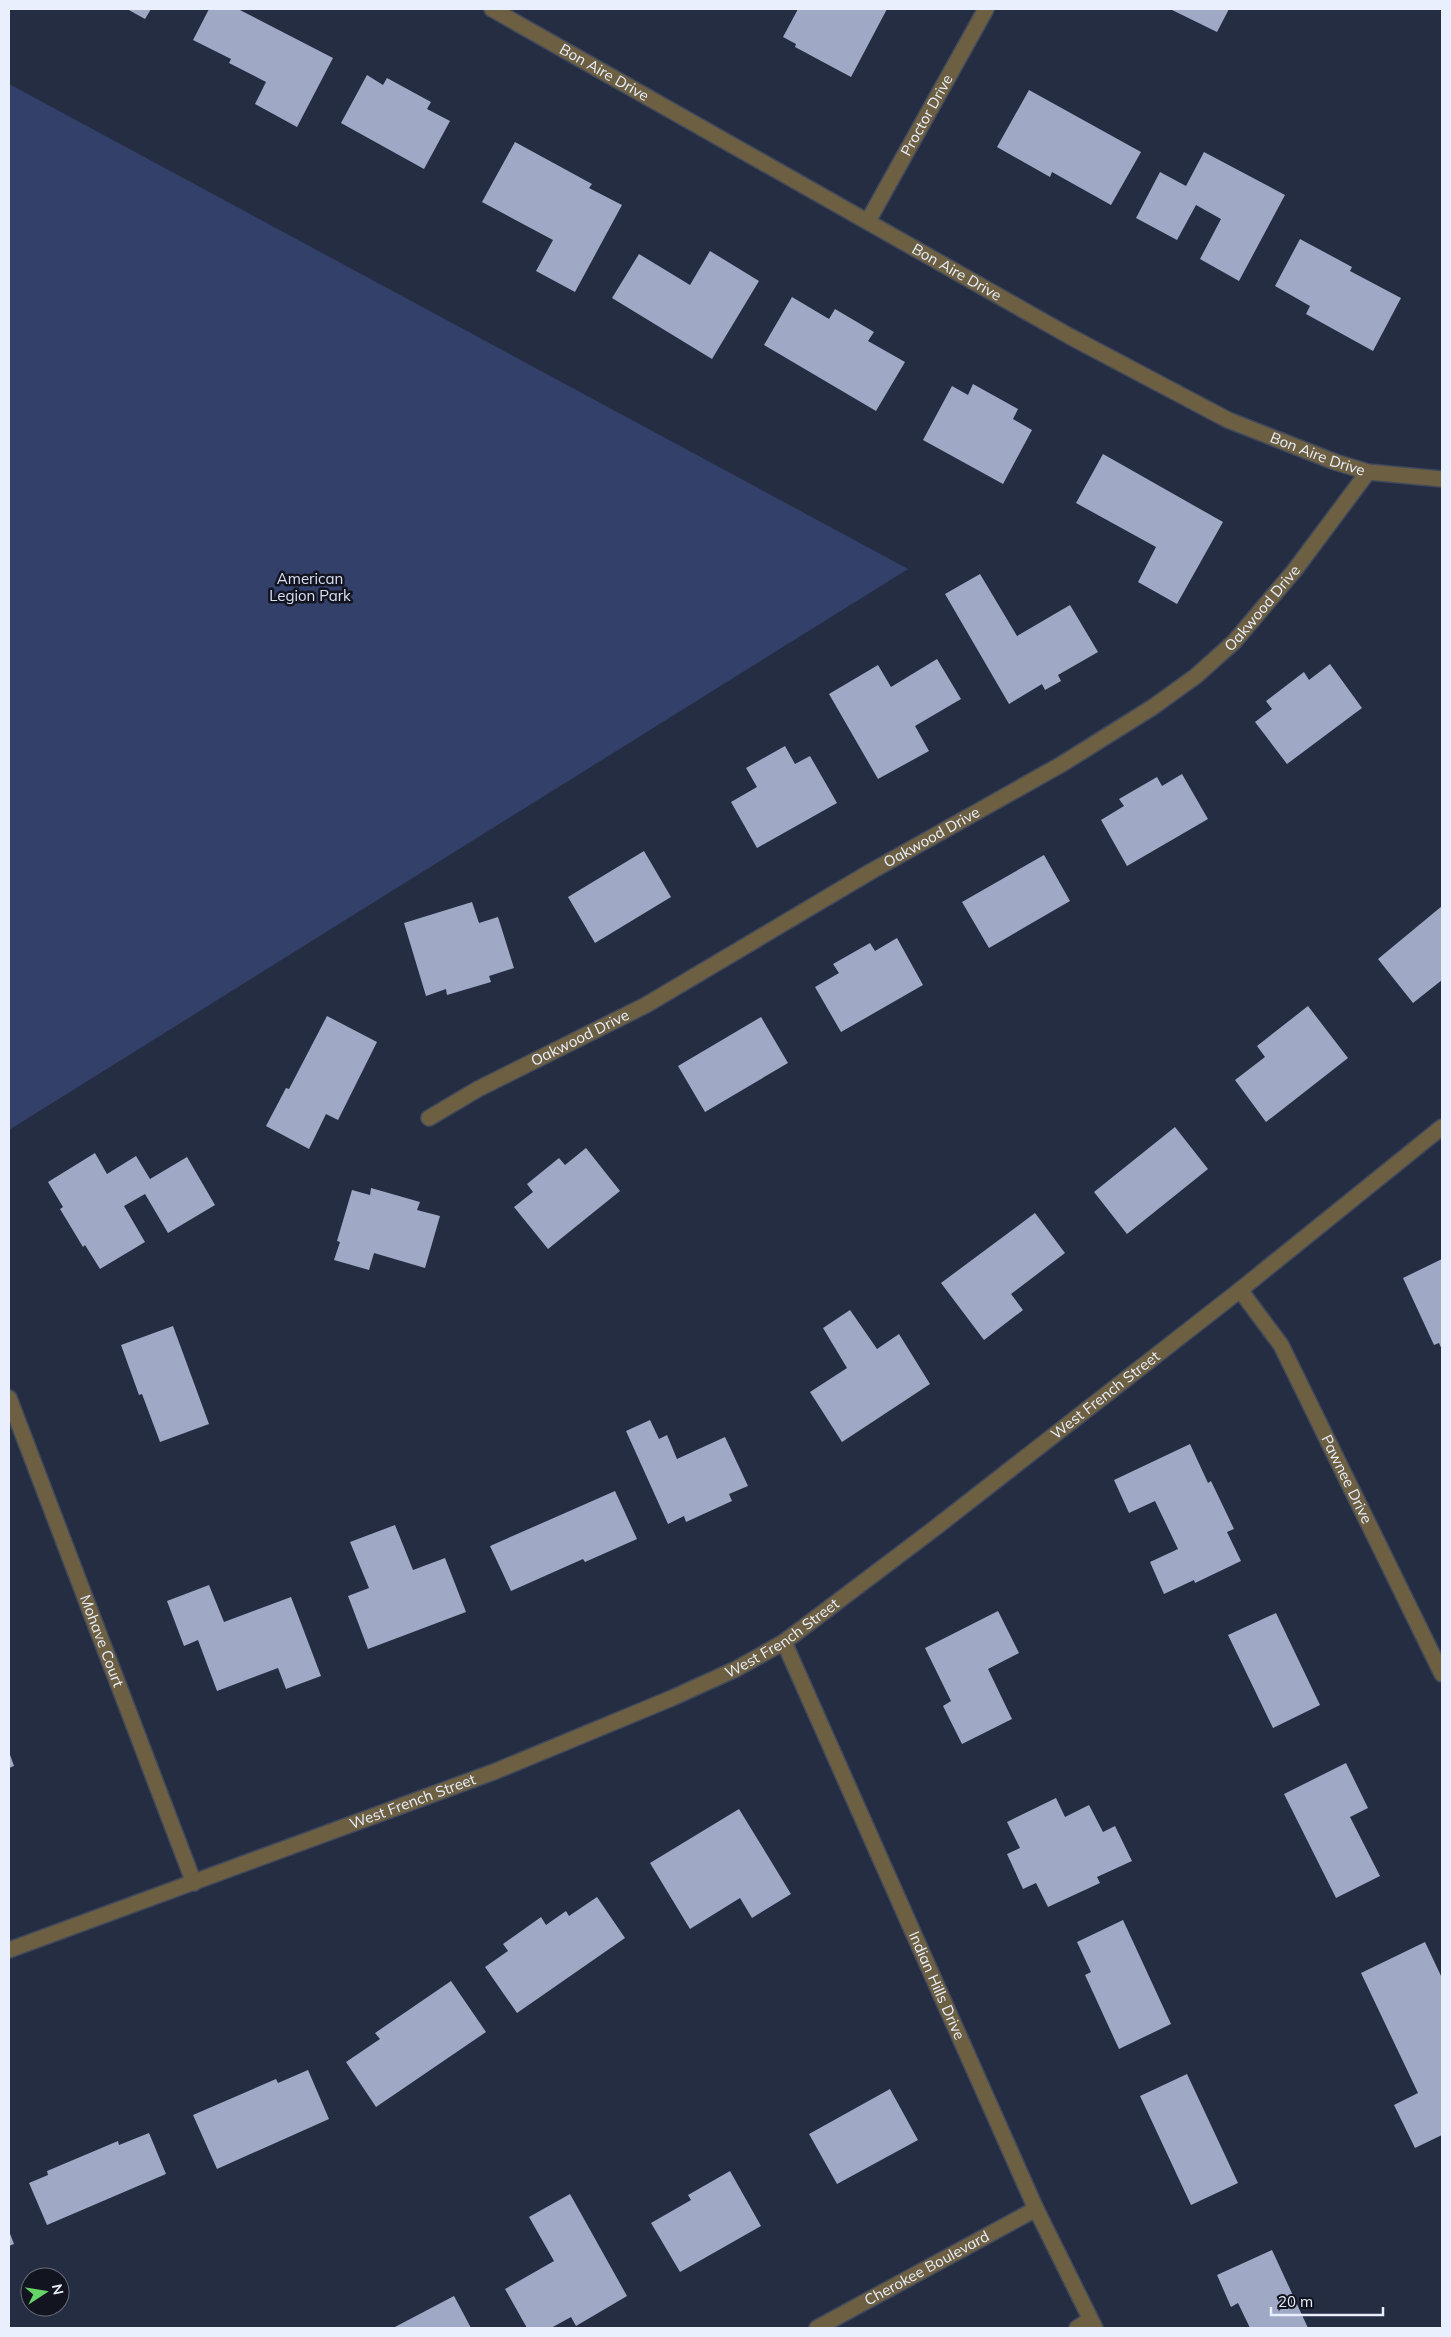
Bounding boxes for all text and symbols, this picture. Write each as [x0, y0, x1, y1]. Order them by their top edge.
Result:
street label: Bon Aire Drive [556, 39, 653, 105]
street label: Proctor Drive [896, 71, 957, 159]
street label: Bon Aire Drive [909, 239, 1005, 305]
street label: Bon Aire Drive [1268, 428, 1368, 480]
street label: Oakwood Drive [1220, 561, 1304, 655]
park label: American Legion Park [269, 569, 351, 605]
street label: Oakwood Drive [880, 802, 983, 872]
street label: Oakwood Drive [528, 1005, 632, 1070]
street label: West French Street [1047, 1346, 1163, 1443]
street label: Pawnee Drive [1317, 1431, 1377, 1527]
street label: Mohave Court [76, 1592, 128, 1690]
street label: West French Street [722, 1594, 843, 1682]
street label: West French Street [347, 1769, 478, 1833]
street label: Indian Hills Drive [905, 1928, 970, 2043]
street label: Cherokee Boulevard [861, 2226, 992, 2309]
north arrow [20, 2267, 70, 2317]
text: N [48, 2282, 68, 2296]
scale bar [1271, 2284, 1384, 2316]
text: 20 m [1278, 2292, 1313, 2311]

